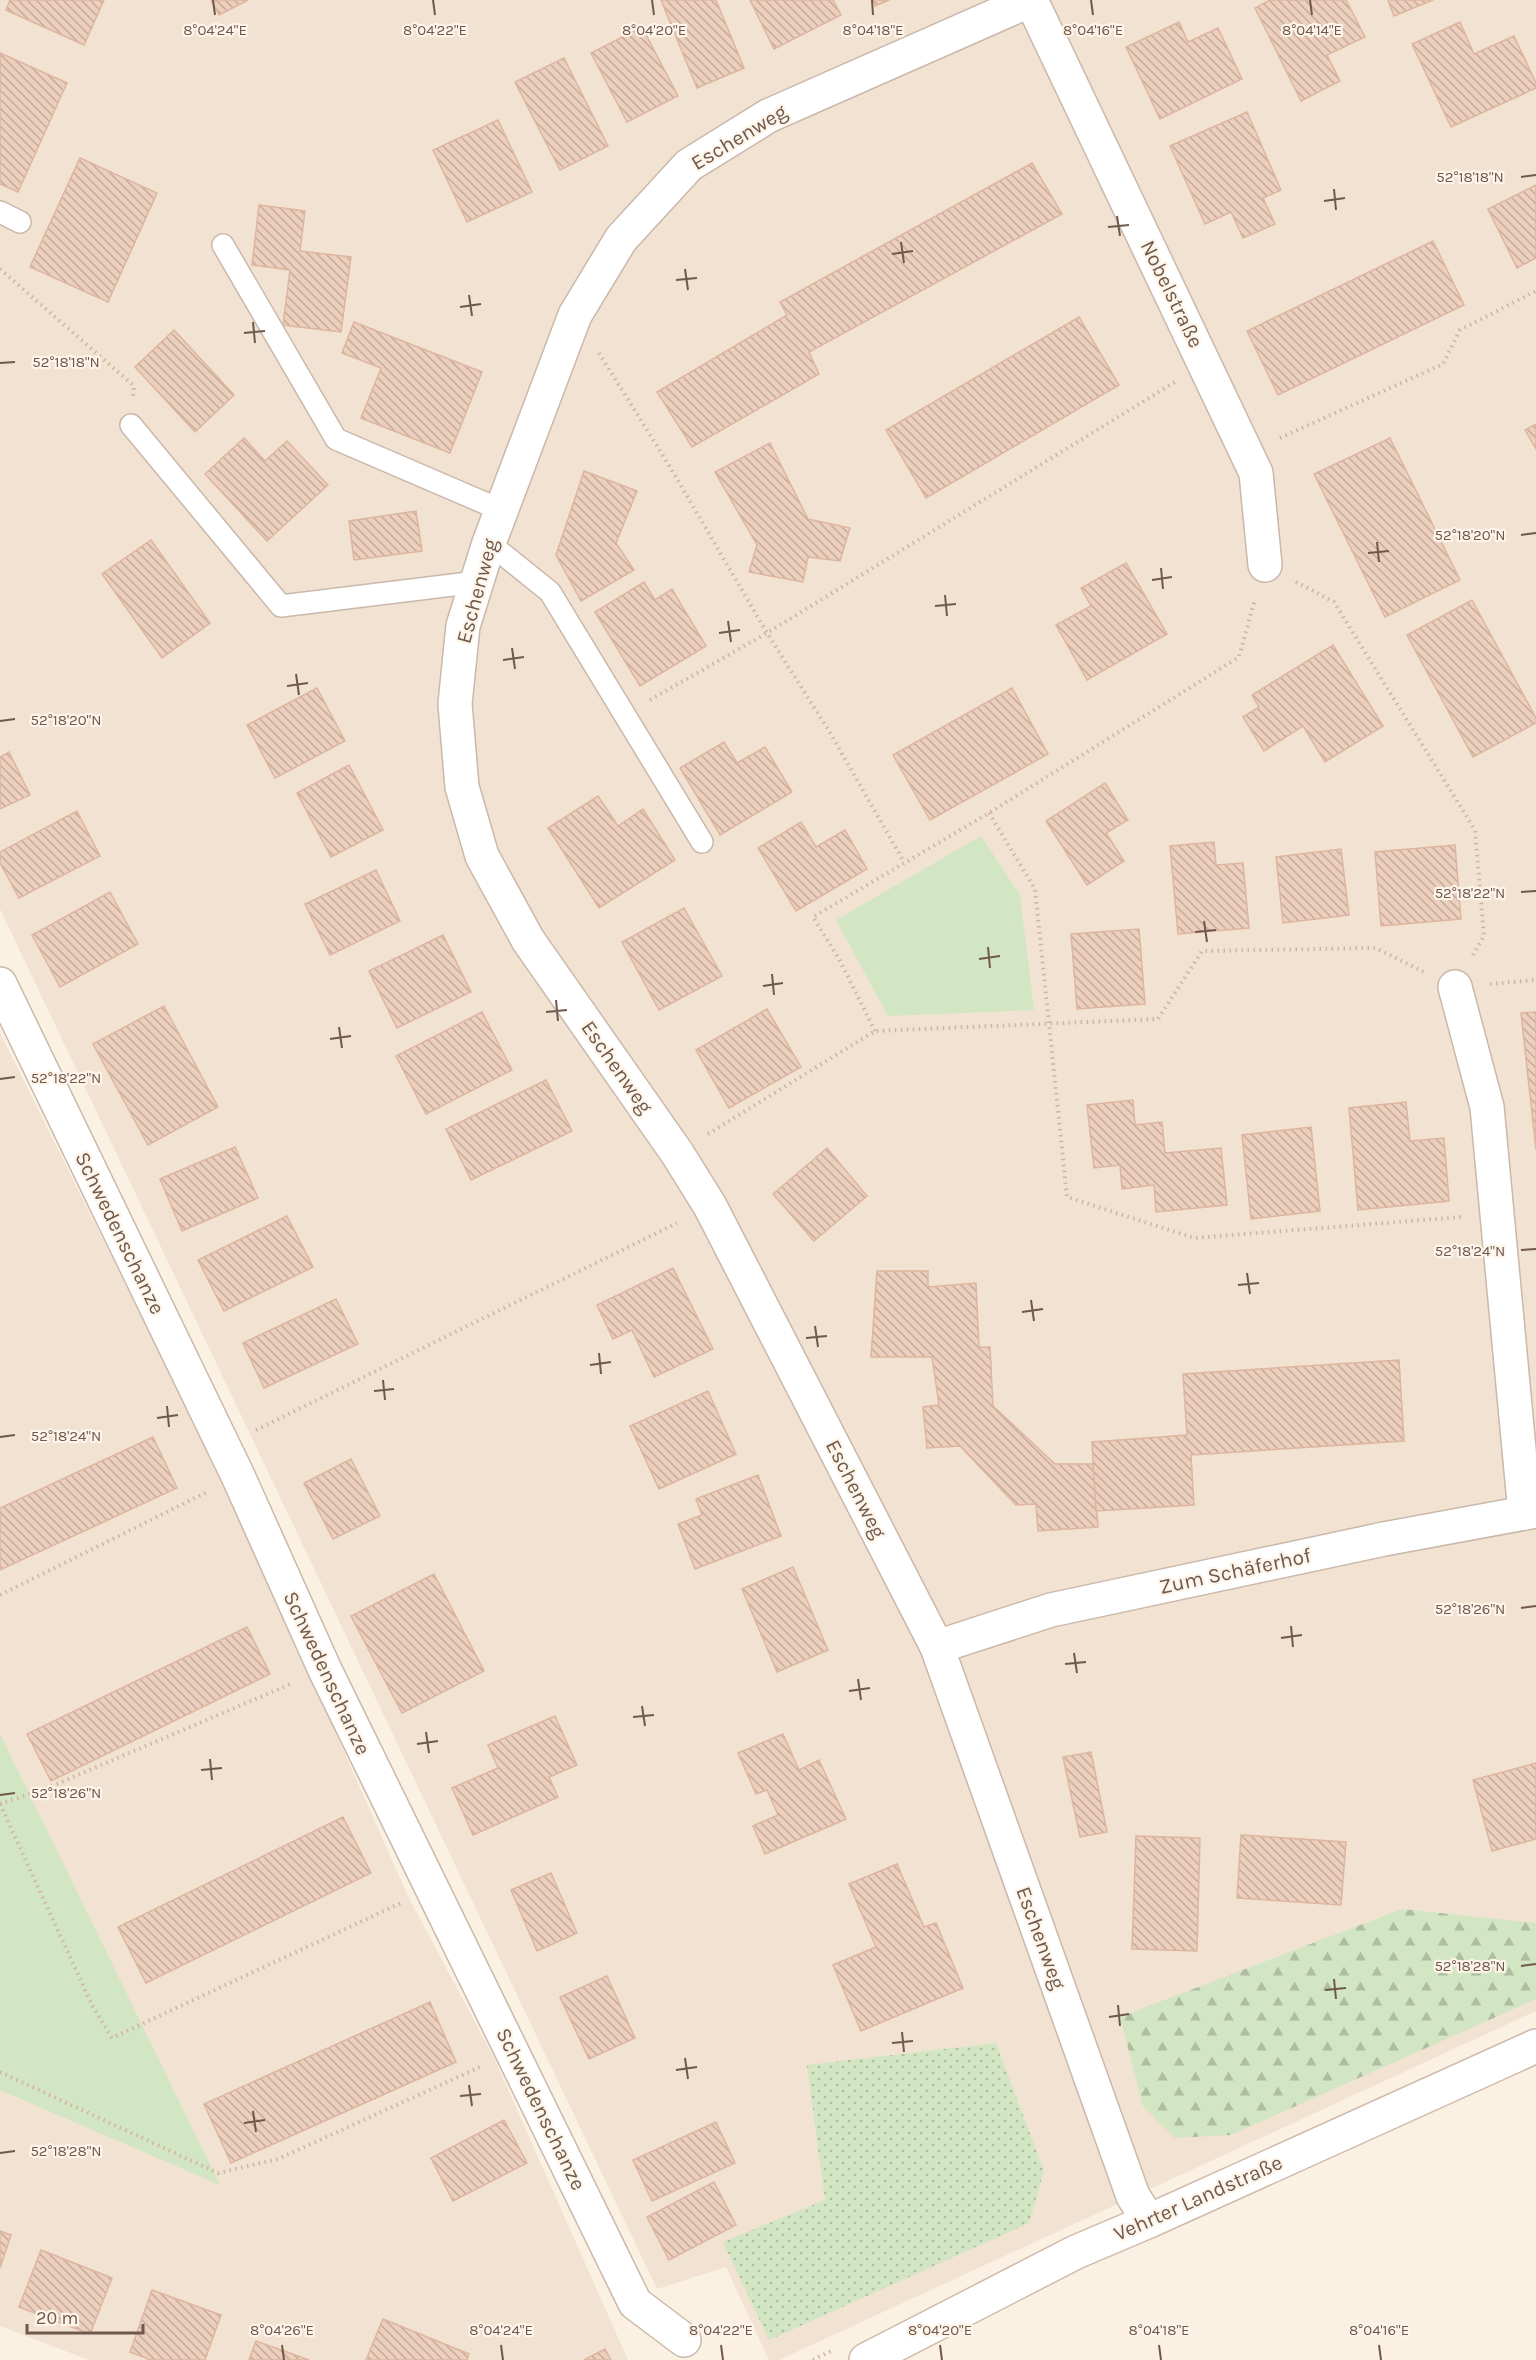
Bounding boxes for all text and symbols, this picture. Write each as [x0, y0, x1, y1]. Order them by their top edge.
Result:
text: 8°04'24"E [183, 21, 247, 39]
text: 8°04'22"E [403, 21, 467, 39]
text: 8°04'20"E [622, 21, 686, 39]
text: 8°04'18"E [843, 21, 903, 39]
text: 8°04'16"E [1063, 21, 1123, 39]
text: 8°04'14"E [1282, 21, 1342, 39]
street label: Eschenweg [687, 99, 791, 175]
text: 52°18'18"N [1436, 168, 1504, 186]
street label: Nobelstraße [1136, 236, 1208, 352]
text: 52°18'18"N [32, 353, 100, 371]
text: 52°18'20"N [1435, 526, 1505, 544]
street label: Eschenweg [451, 536, 503, 646]
text: 52°18'20"N [31, 711, 101, 729]
text: 52°18'22"N [1435, 884, 1505, 902]
street label: Eschenweg [576, 1016, 658, 1118]
text: 52°18'22"N [31, 1069, 101, 1087]
street label: Schwedenschanze [70, 1148, 170, 1318]
text: 52°18'24"N [1435, 1242, 1505, 1260]
text: 52°18'24"N [31, 1427, 101, 1445]
street label: Eschenweg [821, 1436, 891, 1543]
street label: Zum Schäferhof [1157, 1543, 1314, 1599]
street label: Schwedenschanze [279, 1587, 375, 1759]
text: 52°18'26"N [1435, 1600, 1505, 1618]
text: 52°18'26"N [31, 1784, 101, 1802]
street label: Eschenweg [1011, 1883, 1071, 1993]
text: 52°18'28"N [1434, 1957, 1506, 1975]
street label: Schwedenschanze [491, 2024, 591, 2194]
text: 52°18'28"N [30, 2142, 102, 2160]
street label: Vehrter Landstraße [1110, 2150, 1286, 2246]
scale bar [27, 2297, 142, 2335]
text: 20 m [36, 2307, 78, 2329]
text: 8°04'26"E [250, 2321, 314, 2339]
text: 8°04'24"E [469, 2321, 533, 2339]
text: 8°04'22"E [689, 2321, 753, 2339]
text: 8°04'20"E [908, 2321, 972, 2339]
text: 8°04'18"E [1129, 2321, 1189, 2339]
text: 8°04'16"E [1349, 2321, 1409, 2339]

